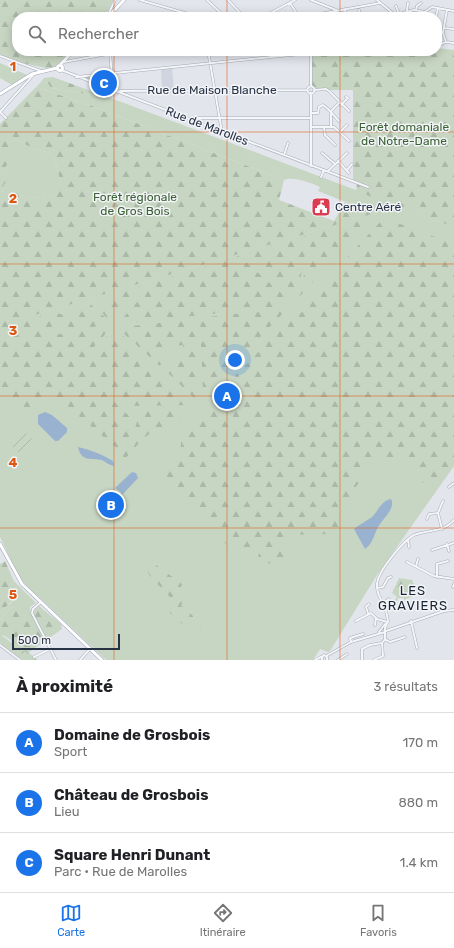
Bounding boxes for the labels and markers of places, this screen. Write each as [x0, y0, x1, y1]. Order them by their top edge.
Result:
pin: C [91, 68, 117, 98]
public building icon: Centre Aéré [310, 196, 332, 218]
place label: Centre Aéré [335, 200, 402, 214]
pin: A [214, 381, 240, 411]
pin: B [98, 490, 124, 520]

